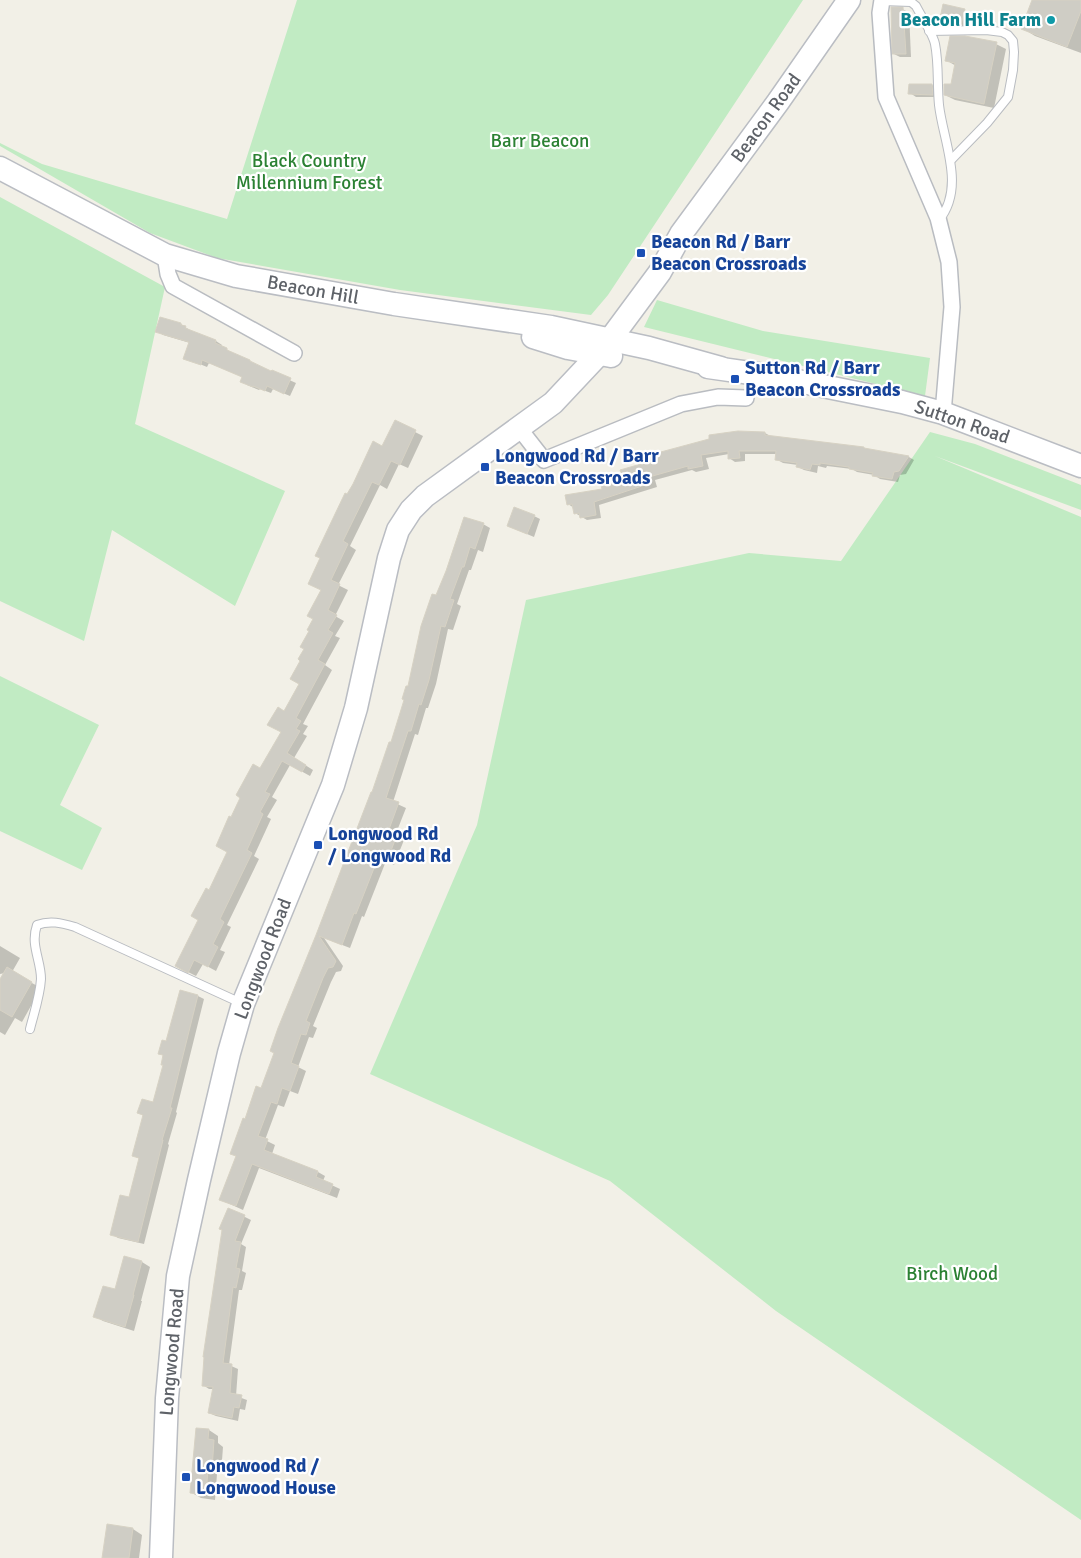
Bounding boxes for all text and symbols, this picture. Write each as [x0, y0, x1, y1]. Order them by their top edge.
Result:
place label: Beacon Hill Farm [900, 8, 1041, 32]
marker: Beacon Hill Farm [1045, 14, 1057, 26]
street label: Beacon Road [726, 69, 806, 167]
park label: Barr Beacon [491, 129, 589, 153]
park label: Black Country Millennium Forest [236, 149, 383, 195]
place label: Beacon Rd / Barr Beacon Crossroads [651, 230, 806, 276]
marker: Beacon Rd / Barr Beacon Crossroads [635, 247, 647, 259]
street label: Beacon Hill [265, 270, 361, 310]
place label: Sutton Rd / Barr Beacon Crossroads [745, 356, 900, 402]
marker: Sutton Rd / Barr Beacon Crossroads [729, 373, 741, 385]
street label: Sutton Road [911, 395, 1013, 449]
place label: Longwood Rd / Barr Beacon Crossroads [495, 444, 659, 490]
marker: Longwood Rd / Barr Beacon Crossroads [479, 461, 491, 473]
place label: Longwood Rd / Longwood Rd [328, 822, 451, 868]
marker: Longwood Rd / Longwood Rd [312, 839, 324, 851]
street label: Longwood Road [229, 895, 297, 1023]
park label: Birch Wood [906, 1262, 998, 1286]
street label: Longwood Road [154, 1287, 190, 1417]
place label: Longwood Rd / Longwood House [196, 1454, 336, 1500]
marker: Longwood Rd / Longwood House [180, 1471, 192, 1483]

